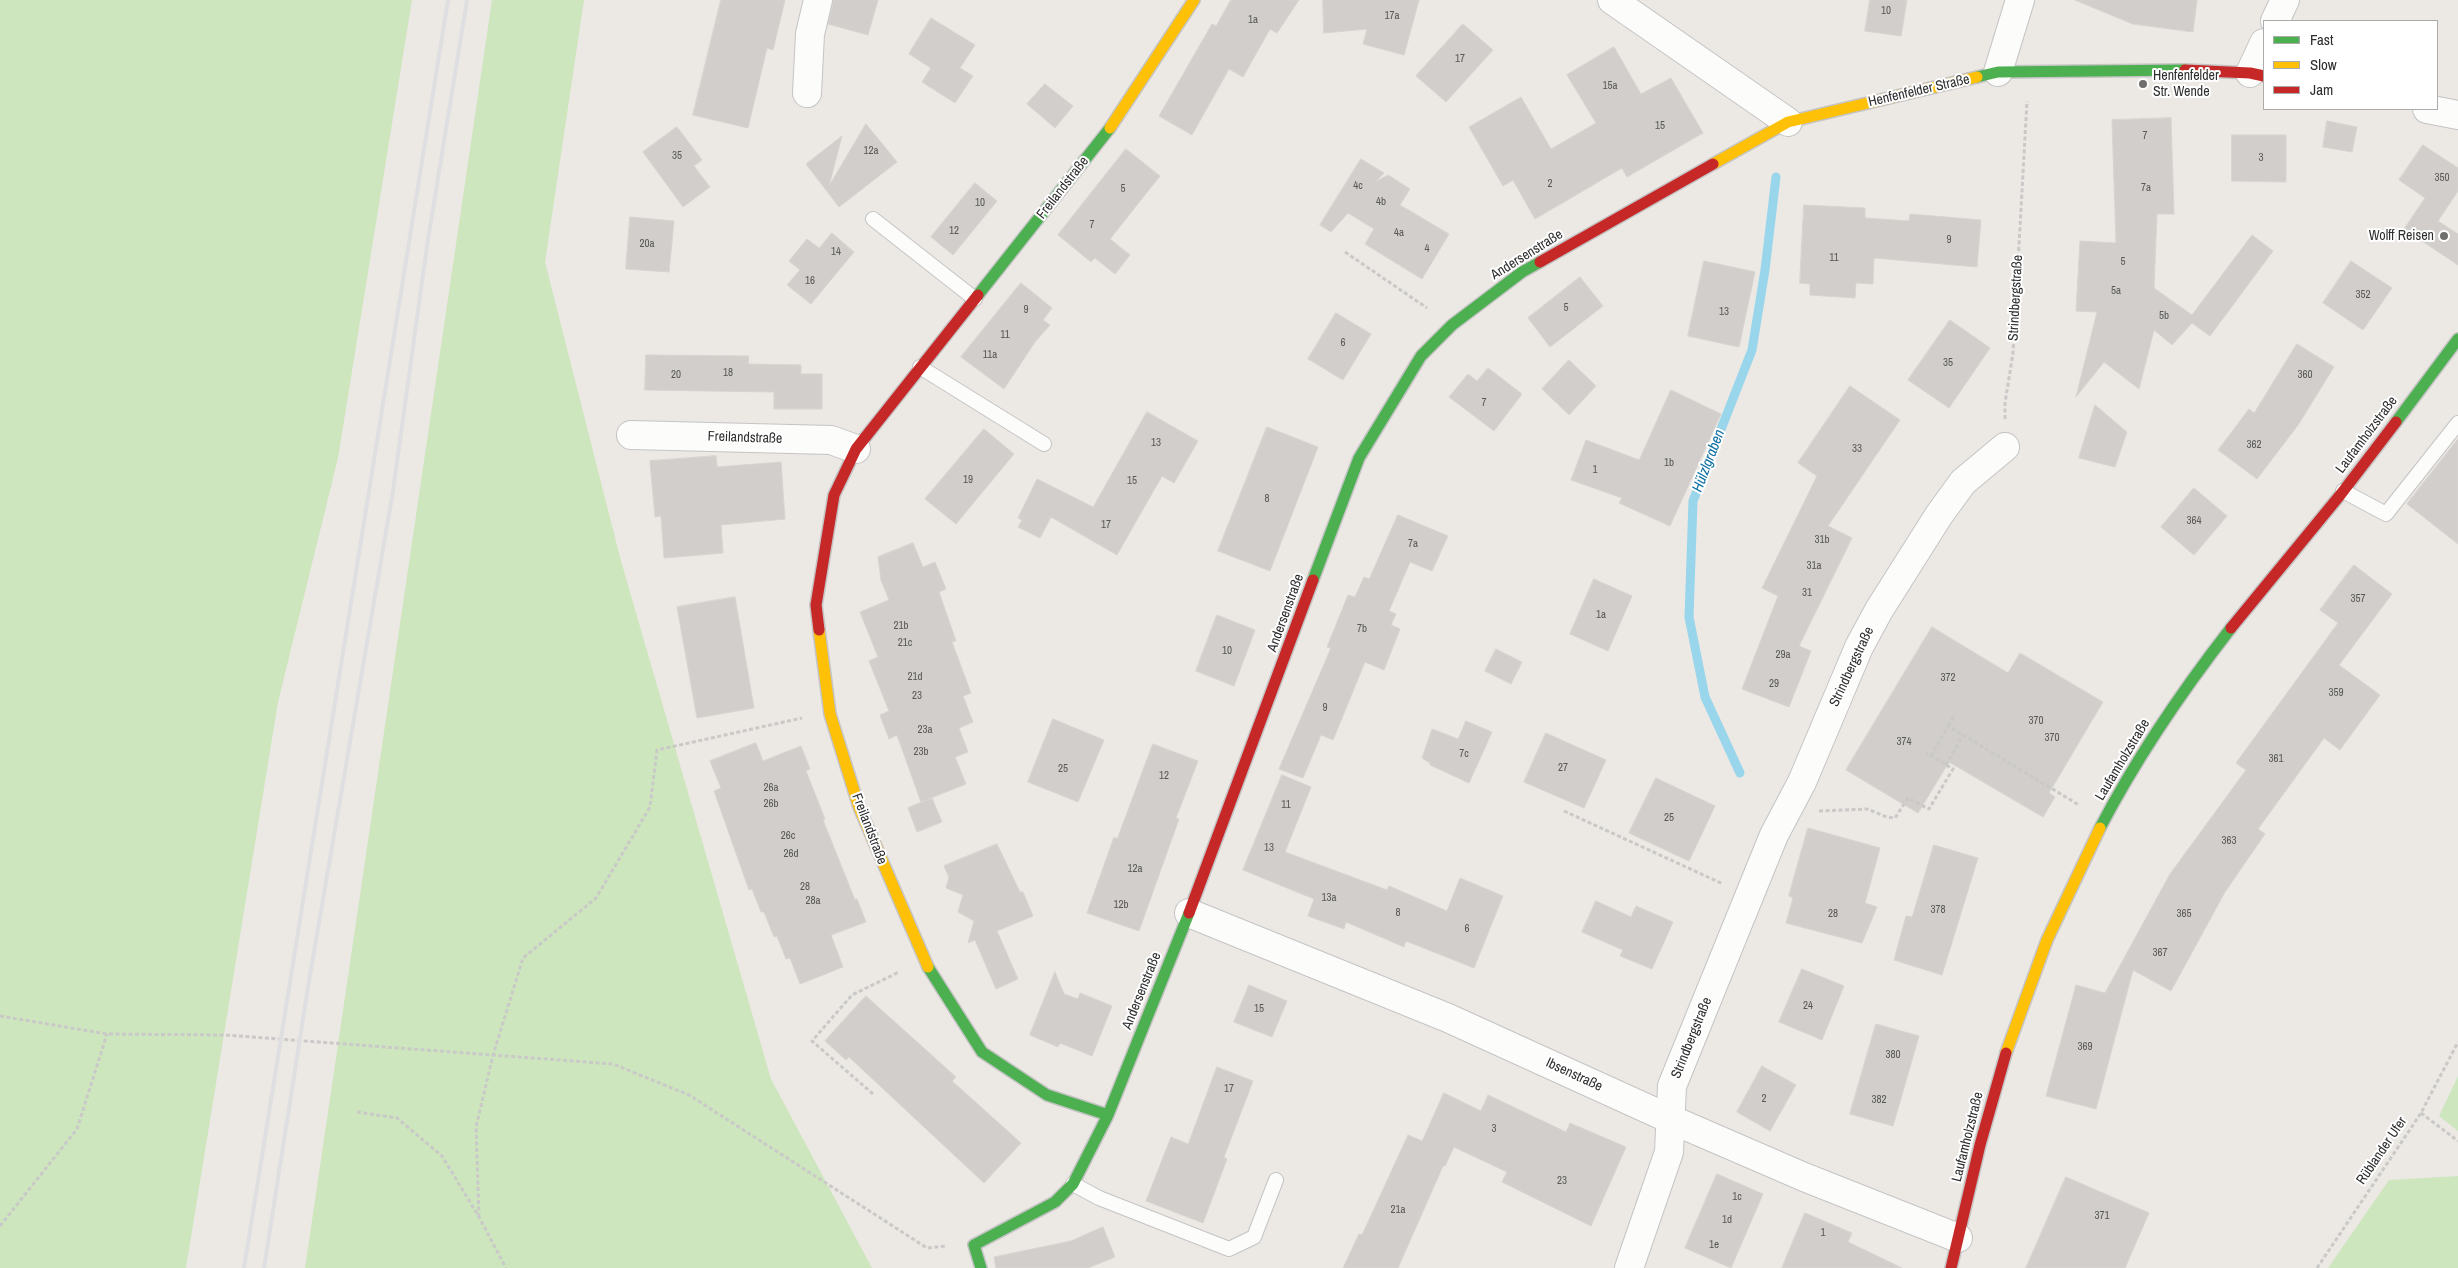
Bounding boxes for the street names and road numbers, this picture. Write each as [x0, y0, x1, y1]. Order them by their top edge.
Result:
street label: Henfenfelder Straße [1867, 71, 1971, 111]
street label: Freilandstraße [1033, 153, 1093, 223]
street label: Andersenstraße [1488, 226, 1566, 284]
street label: Strindbergstraße [2005, 255, 2027, 341]
street label: Laufamholzstraße [2333, 393, 2401, 477]
street label: Freilandstraße [707, 428, 783, 448]
street label: Andersenstraße [1264, 572, 1308, 654]
street label: Strindbergstraße [1826, 624, 1878, 710]
street label: Laufamholzstraße [2092, 716, 2154, 804]
street label: Freilandstraße [848, 791, 890, 867]
street label: Andersenstraße [1119, 950, 1165, 1032]
street label: Strindbergstraße [1668, 995, 1716, 1081]
street label: Ibsenstraße [1543, 1055, 1605, 1095]
street label: Laufamholzstraße [1949, 1090, 1987, 1184]
street label: Rüblander Ufer [2353, 1114, 2411, 1188]

